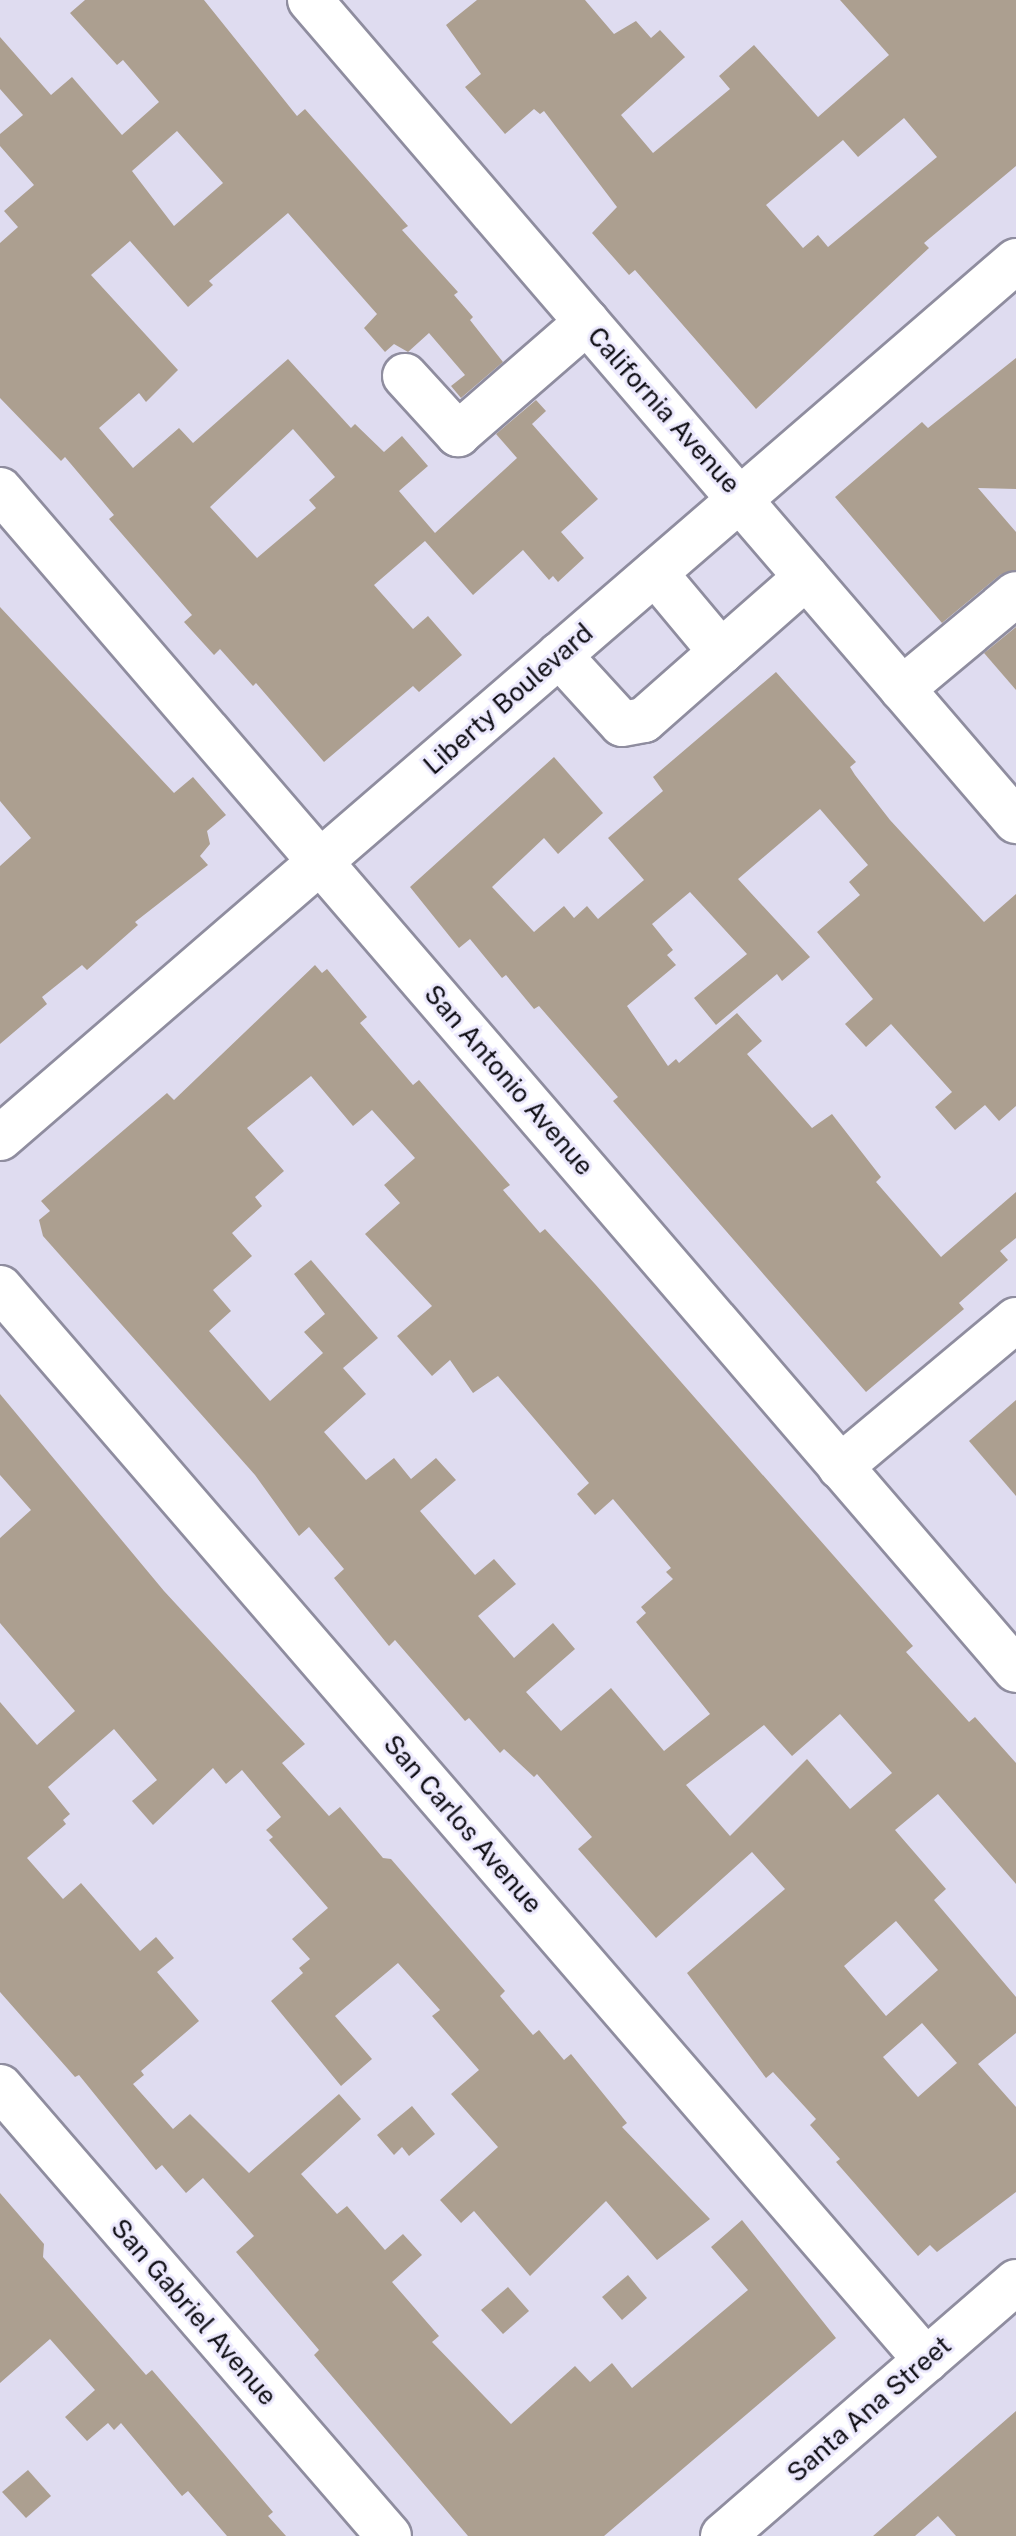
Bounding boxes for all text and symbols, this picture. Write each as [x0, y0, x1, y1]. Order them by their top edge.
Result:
street label: California Avenue [581, 321, 747, 499]
street label: Liberty Boulevard [417, 617, 599, 781]
street label: San Antonio Avenue [418, 978, 600, 1182]
street label: San Carlos Avenue [377, 1729, 549, 1919]
street label: San Gabriel Avenue [105, 2212, 283, 2412]
street label: Santa Ana Street [781, 2329, 957, 2489]

